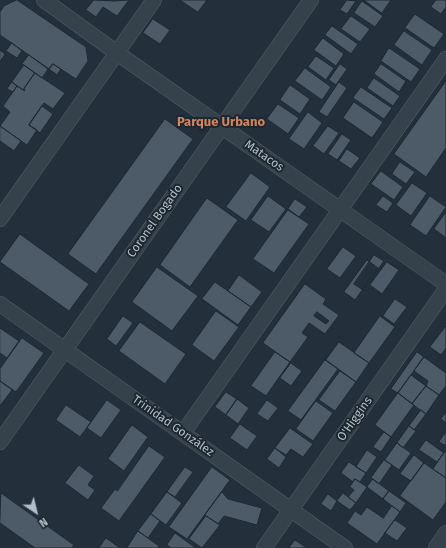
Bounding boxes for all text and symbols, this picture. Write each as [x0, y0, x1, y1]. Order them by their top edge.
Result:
district label: Parque Urbano [177, 114, 265, 130]
street label: Matacos [242, 137, 286, 175]
street label: Coronel Bogado [124, 182, 186, 260]
street label: Trinidad González [129, 392, 217, 460]
street label: O'Higgins [334, 394, 376, 444]
north arrow [16, 492, 56, 532]
text: N [36, 515, 50, 530]

